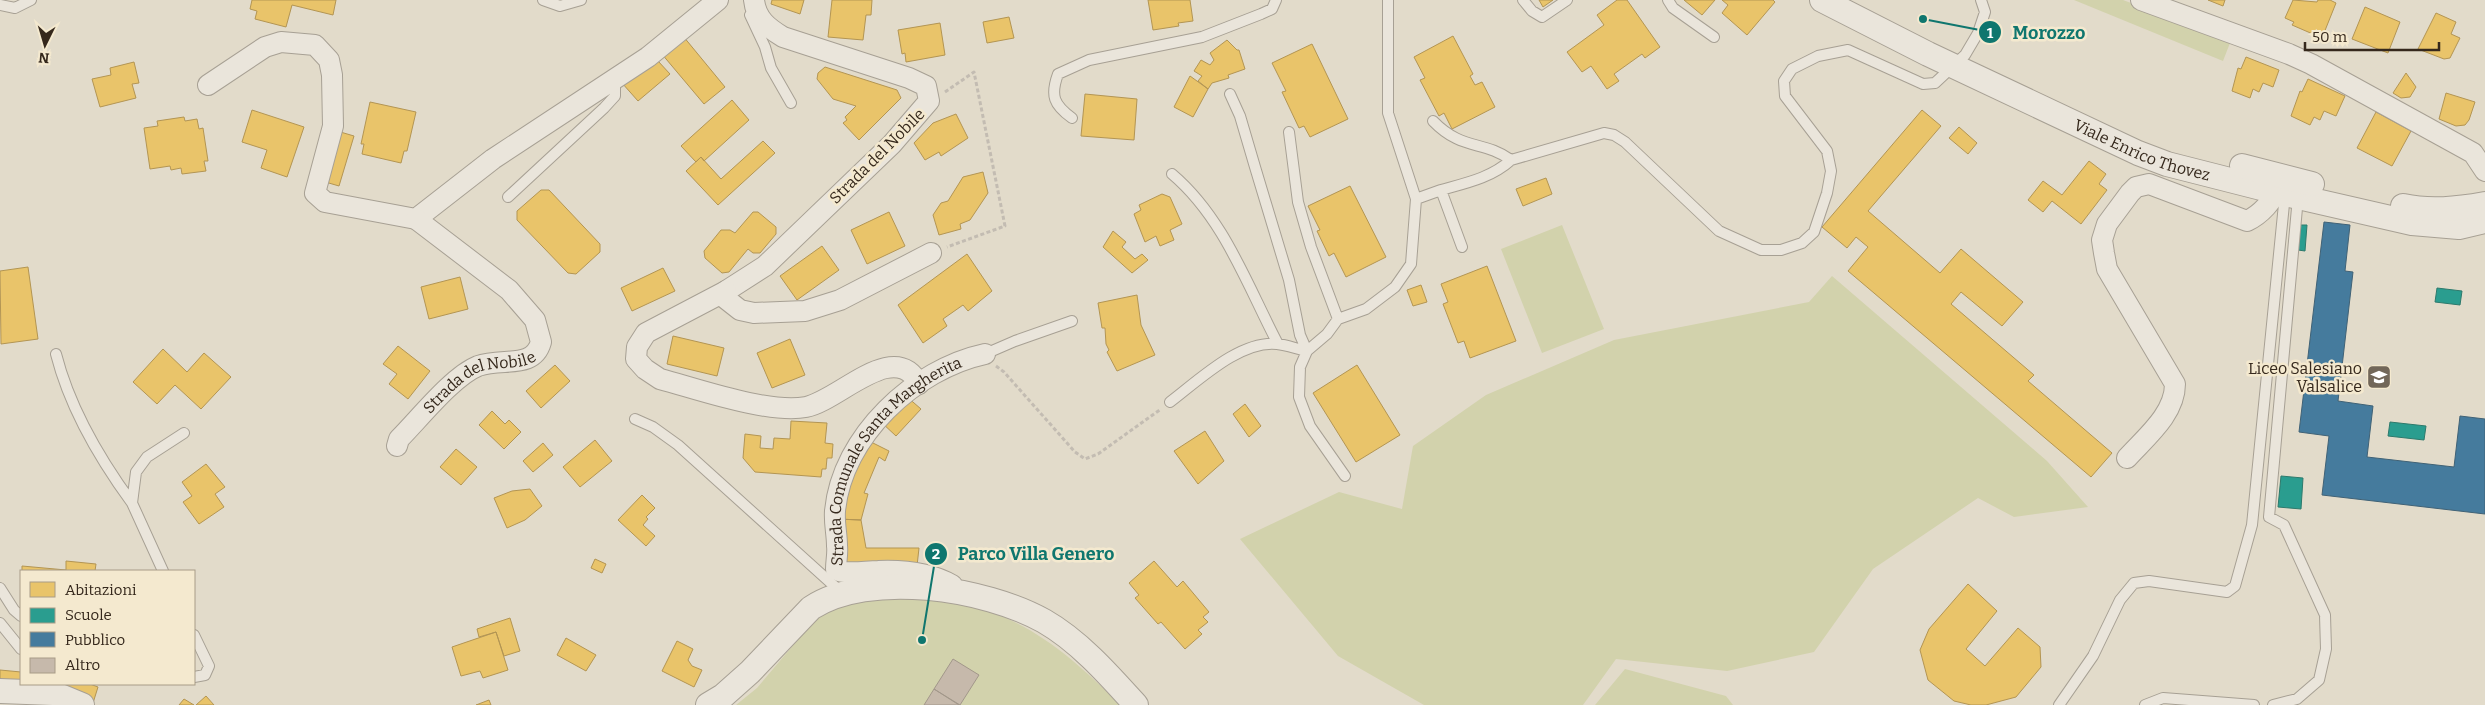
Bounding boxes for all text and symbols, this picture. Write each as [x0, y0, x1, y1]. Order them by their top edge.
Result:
callout: Morozzo [1978, 16, 2096, 49]
north arrow [20, 20, 70, 70]
scale bar [2305, 20, 2439, 52]
text: Morozzo [2012, 22, 2086, 44]
text: 1 [1987, 24, 1994, 42]
text: 50 m [2312, 28, 2348, 46]
text: N [38, 48, 50, 66]
street label: Strada del Nobile [825, 104, 929, 208]
street label: Viale Enrico Thovez [2071, 115, 2213, 184]
street label: Strada del Nobile [419, 346, 539, 417]
street label: Strada Comunale Santa Margherita [825, 352, 965, 567]
place label: Liceo Salesiano Valsalice [2248, 359, 2362, 396]
school or university icon: Liceo Salesiano Valsalice [2366, 364, 2392, 390]
callout: Parco Villa Genero [923, 537, 1125, 570]
text: Parco Villa Genero [958, 543, 1114, 565]
text: 2 [932, 545, 940, 563]
legend [20, 570, 195, 685]
text: Abitazioni [65, 581, 137, 599]
text: Scuole [65, 606, 112, 624]
text: Pubblico [65, 631, 125, 649]
text: Altro [65, 656, 100, 674]

